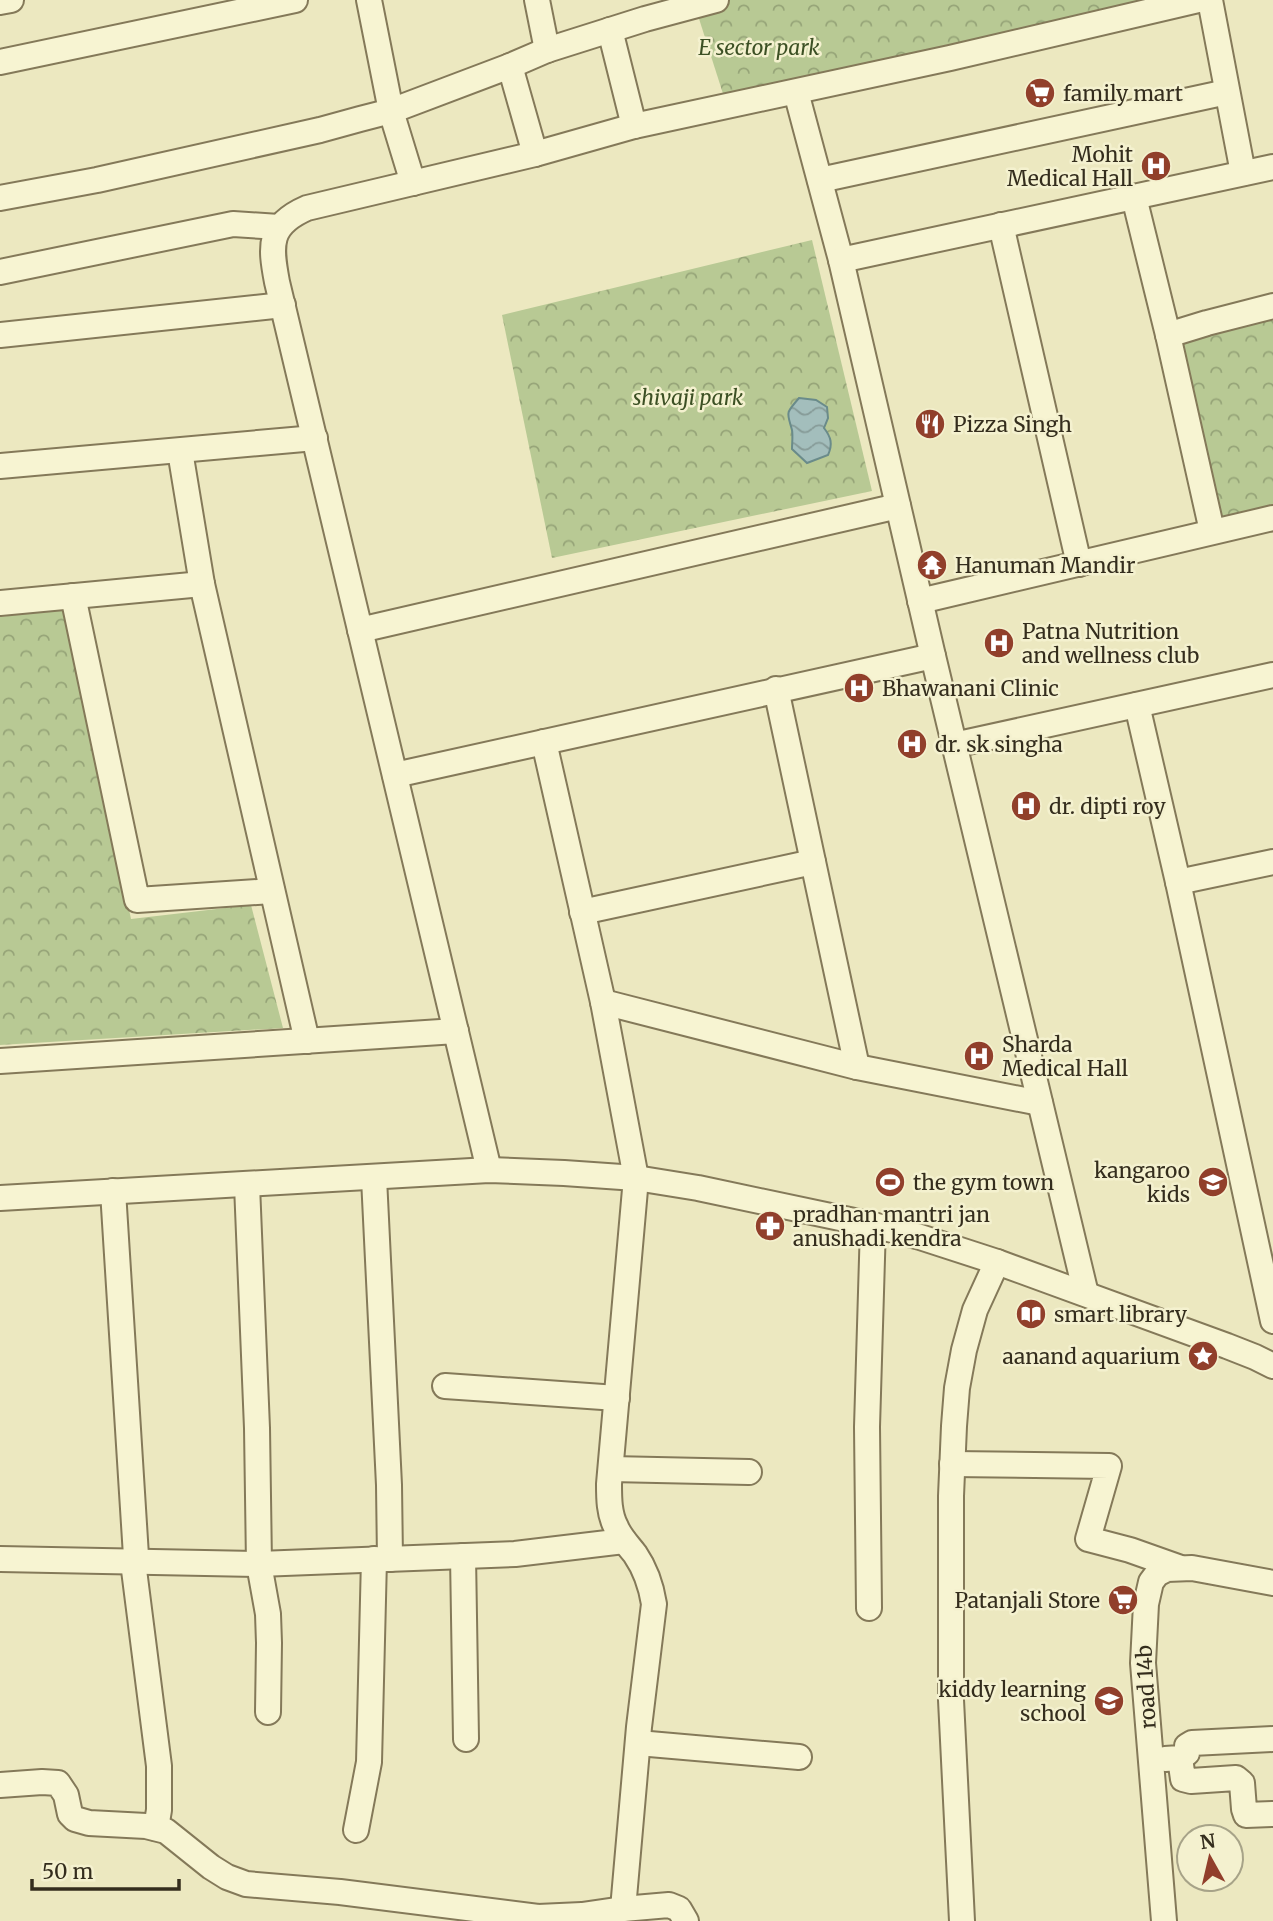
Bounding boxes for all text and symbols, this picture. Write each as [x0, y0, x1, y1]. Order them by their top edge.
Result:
park label: E sector park [698, 34, 820, 61]
supermarket icon: family mart [1023, 76, 1057, 110]
place label: family mart [1063, 80, 1183, 107]
place label: Mohit Medical Hall [1007, 141, 1133, 192]
hospital icon: Mohit Medical Hall [1139, 149, 1173, 183]
park label: shivaji park [633, 384, 744, 411]
restaurant icon: Pizza Singh [913, 407, 947, 441]
place label: Pizza Singh [953, 411, 1072, 438]
temple icon: Hanuman Mandir [915, 548, 949, 582]
place label: Hanuman Mandir [955, 552, 1135, 579]
place label: Patna Nutrition and wellness club [1022, 618, 1199, 669]
hospital icon: Patna Nutrition and wellness club [982, 626, 1016, 660]
hospital icon: Bhawanani Clinic [842, 671, 876, 705]
place label: Bhawanani Clinic [882, 675, 1059, 702]
hospital icon: dr. sk singha [895, 727, 929, 761]
place label: dr. sk singha [935, 731, 1063, 758]
hospital icon: dr. dipti roy [1009, 789, 1043, 823]
place label: dr. dipti roy [1049, 793, 1166, 820]
place label: Sharda Medical Hall [1002, 1031, 1128, 1082]
hospital icon: Sharda Medical Hall [962, 1039, 996, 1073]
place label: kangaroo kids [1094, 1157, 1190, 1208]
sports icon: the gym town [873, 1165, 907, 1199]
school or university icon: kangaroo kids [1196, 1165, 1230, 1199]
place label: the gym town [913, 1169, 1054, 1196]
place label: pradhan mantri jan anushadi kendra [793, 1201, 990, 1252]
pharmacy icon: pradhan mantri jan anushadi kendra [753, 1209, 787, 1243]
library icon: smart library [1014, 1297, 1048, 1331]
place label: smart library [1054, 1301, 1188, 1328]
place icon: aanand aquarium [1186, 1339, 1220, 1373]
place label: aanand aquarium [1002, 1343, 1180, 1370]
supermarket icon: Patanjali Store [1106, 1583, 1140, 1617]
place label: Patanjali Store [955, 1587, 1100, 1614]
street label: road 14b [1130, 1644, 1162, 1730]
place label: kiddy learning school [938, 1676, 1086, 1727]
school or university icon: kiddy learning school [1092, 1684, 1126, 1718]
north arrow [1175, 1823, 1245, 1893]
text: N [1199, 1828, 1217, 1854]
scale bar [32, 1848, 178, 1892]
text: 50 m [42, 1858, 93, 1885]

